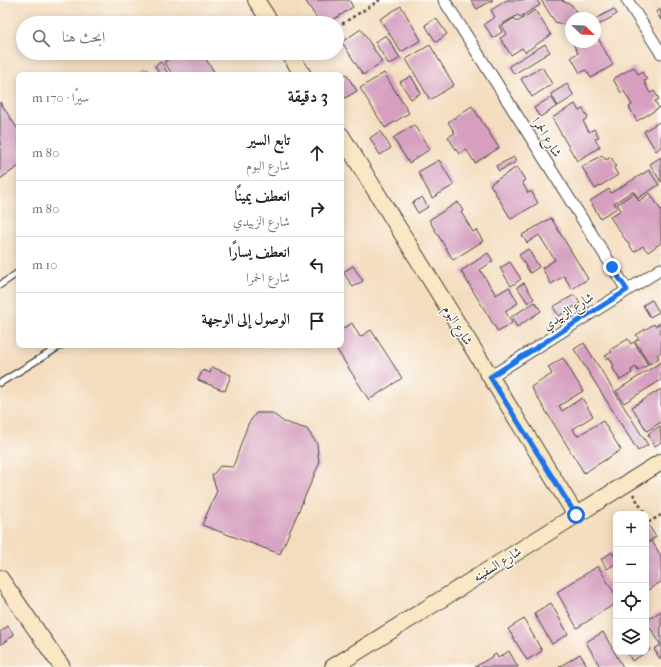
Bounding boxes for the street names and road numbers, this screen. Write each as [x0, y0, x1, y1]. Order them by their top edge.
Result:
street label: شارع الحمرا [526, 114, 565, 162]
street label: شارع الزبيدي [540, 289, 598, 336]
street label: شارع البوم [437, 302, 476, 350]
street label: شارع السفينه [470, 543, 526, 588]

